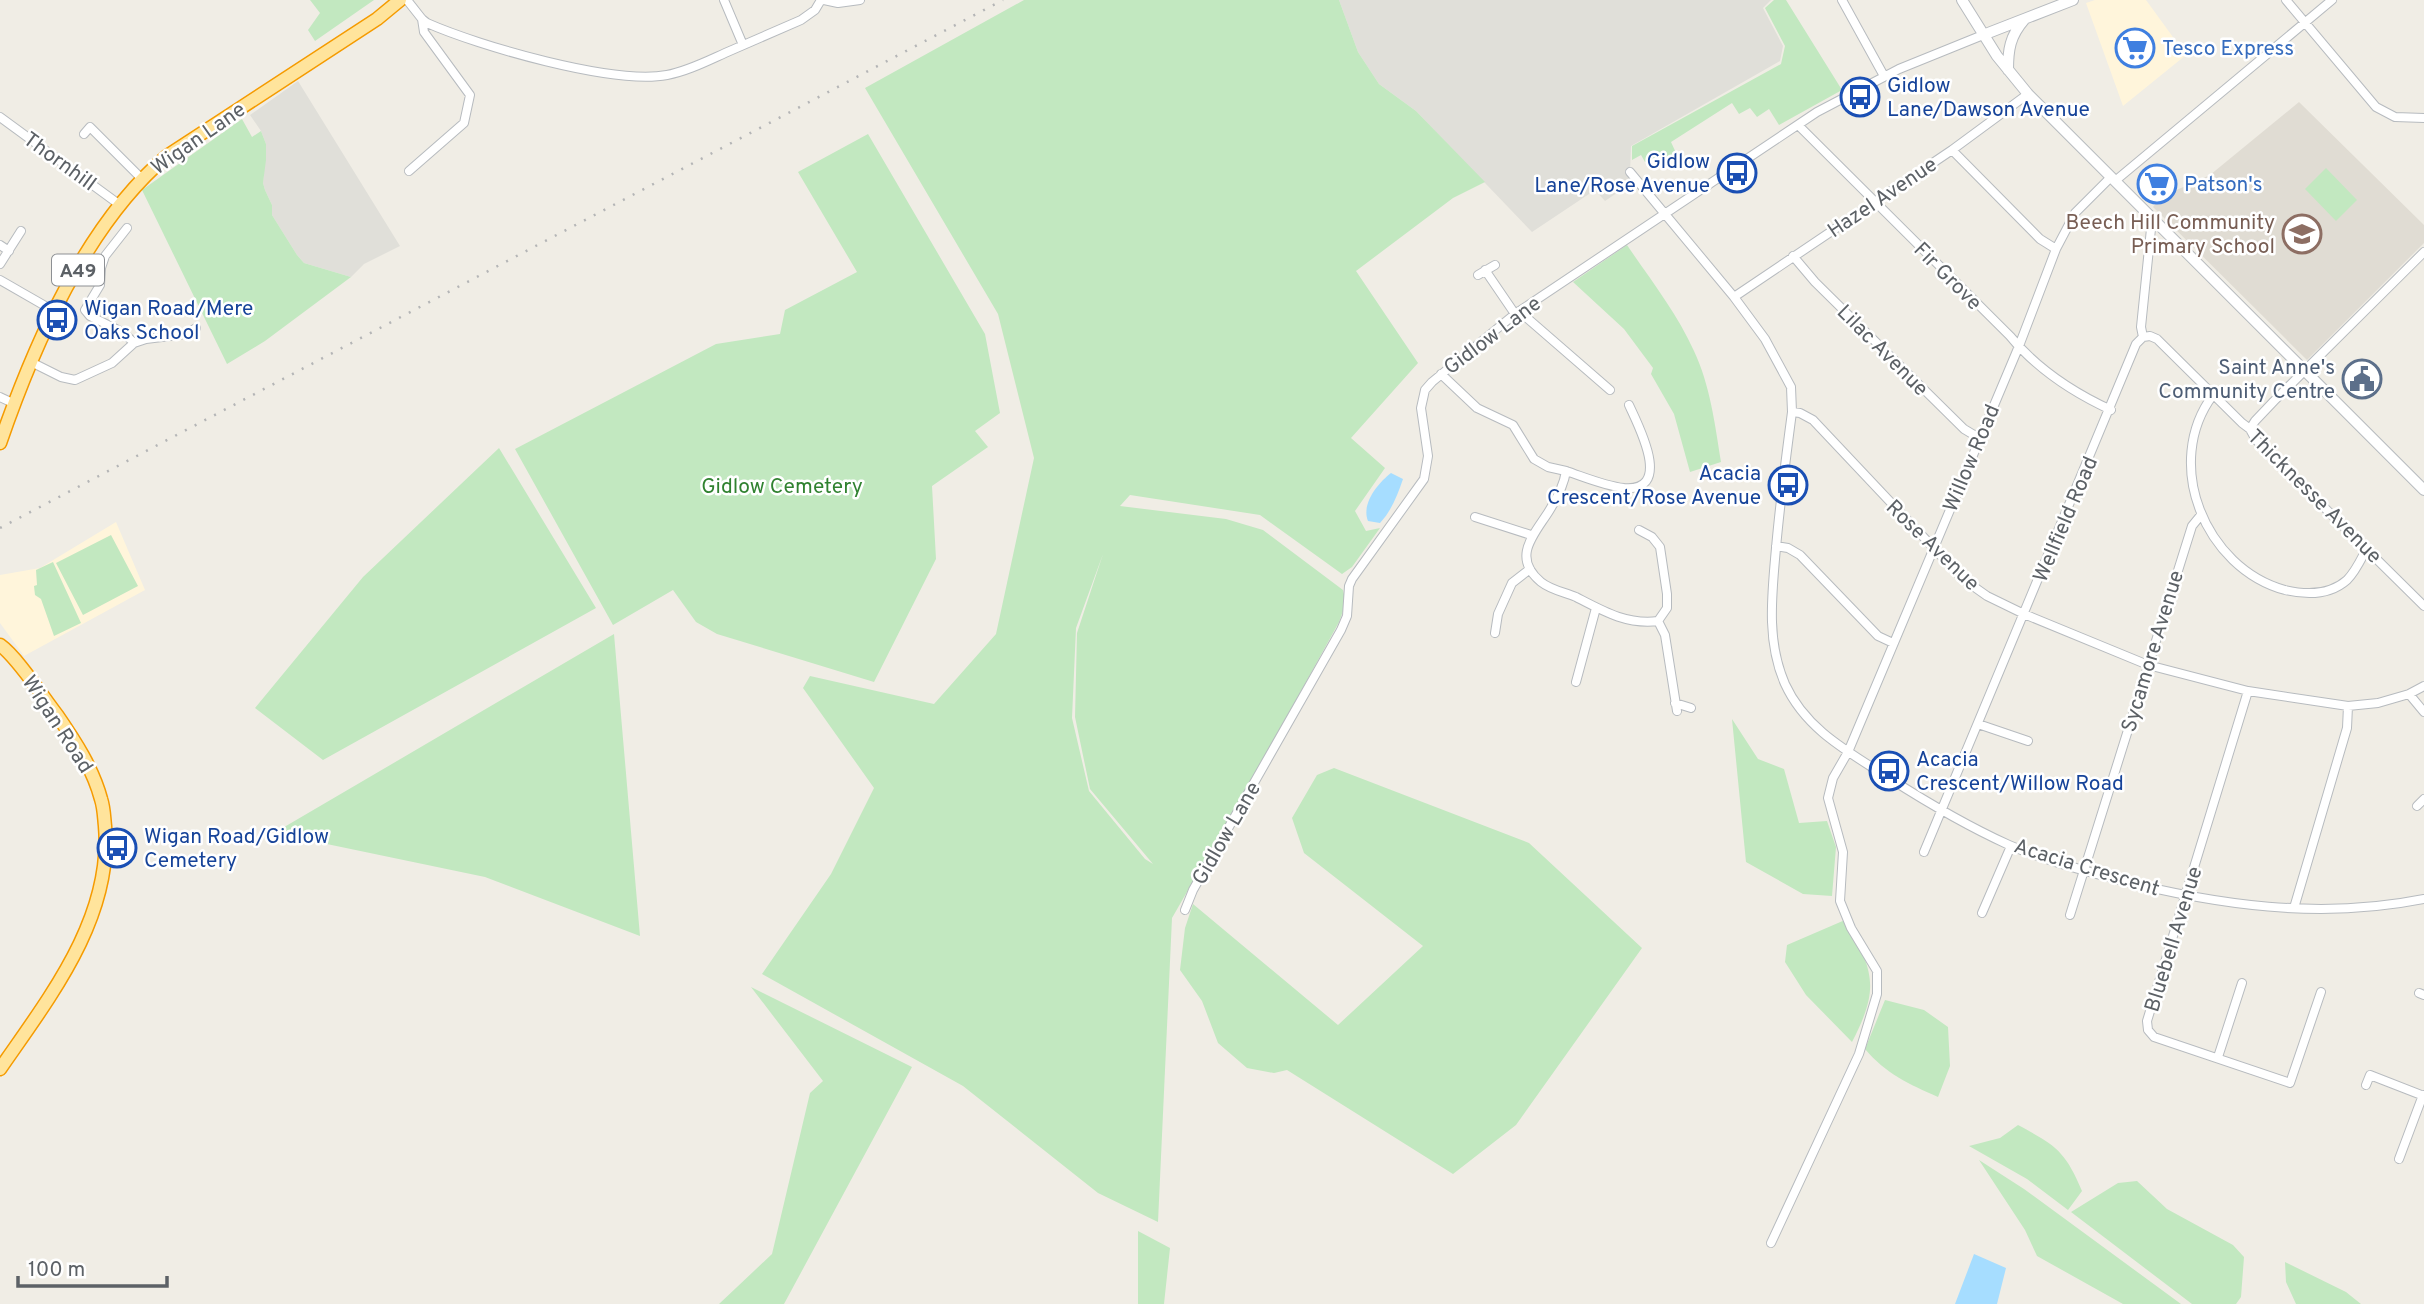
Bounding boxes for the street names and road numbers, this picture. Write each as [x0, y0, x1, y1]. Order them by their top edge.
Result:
street label: Wigan Lane [146, 97, 251, 182]
street label: Thornhill [17, 127, 101, 198]
street label: Hazel Avenue [1823, 152, 1943, 245]
street label: Fir Grove [1907, 237, 1987, 317]
road number: A49 [52, 254, 104, 286]
street label: Gidlow Lane [1439, 291, 1547, 382]
street label: Lilac Avenue [1830, 300, 1933, 403]
street label: Willow Road [1938, 401, 2007, 516]
street label: Thicknesse Avenue [2241, 424, 2387, 570]
street label: Wellfield Road [2028, 453, 2105, 587]
street label: Rose Avenue [1879, 495, 1985, 598]
street label: Sycamore Avenue [2116, 567, 2191, 736]
street label: Wigan Road [15, 671, 98, 779]
street label: Gidlow Lane [1187, 777, 1268, 890]
street label: Acacia Crescent [2010, 833, 2163, 903]
street label: Bluebell Avenue [2139, 863, 2209, 1016]

